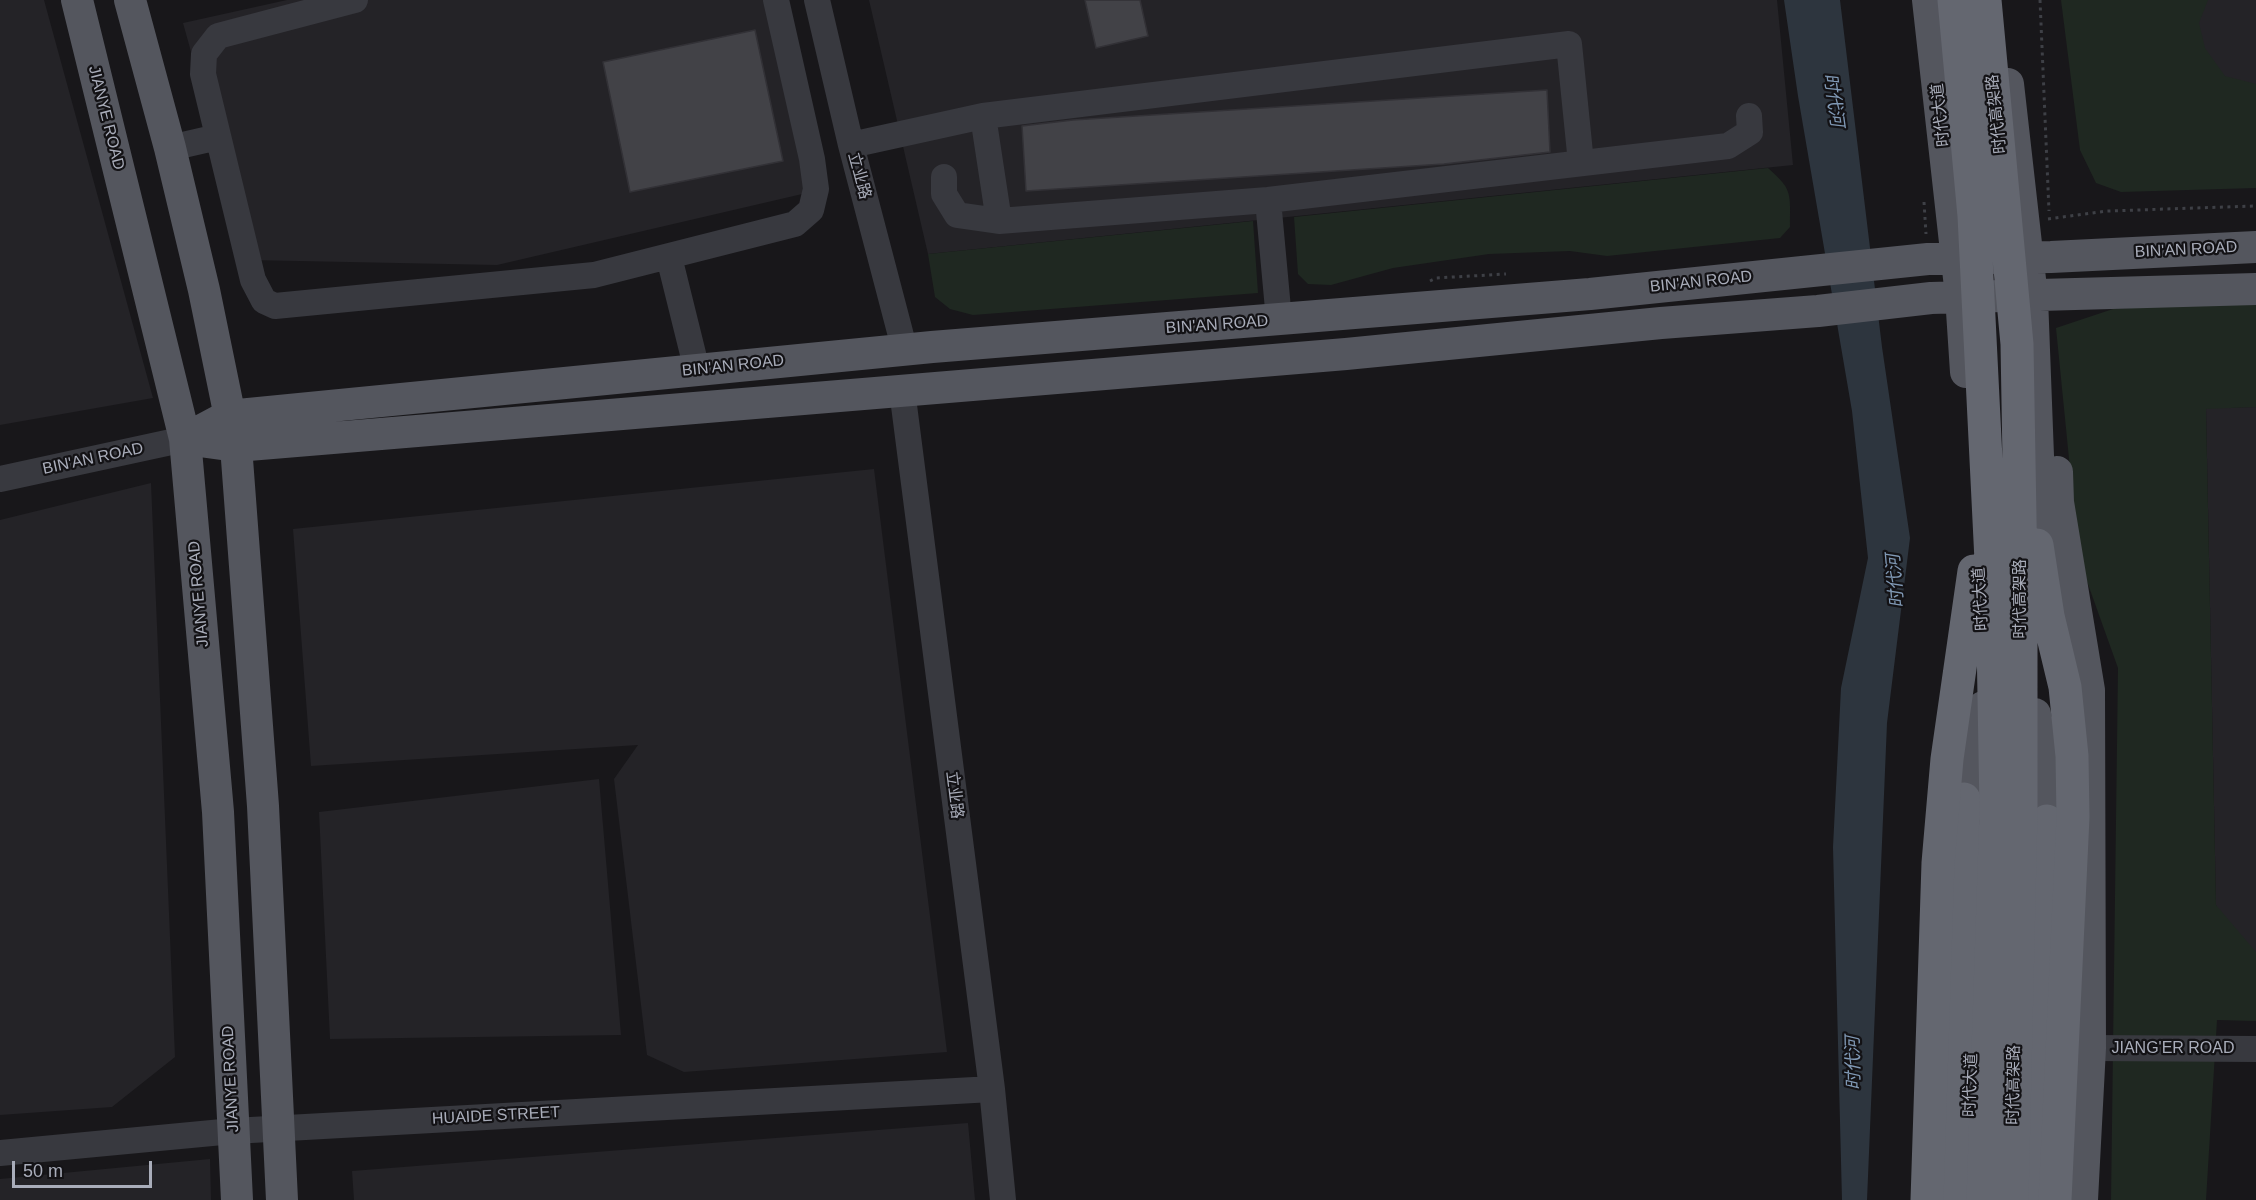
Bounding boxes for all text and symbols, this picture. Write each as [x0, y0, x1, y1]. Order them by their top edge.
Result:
street label: JIANYE ROAD [84, 64, 128, 172]
water label: 时代河 [1819, 72, 1847, 128]
street label: 时代高架路 [1983, 73, 2011, 155]
street label: 时代大道 [1928, 82, 1954, 148]
street label: 立业路 [844, 150, 874, 202]
street label: BIN'AN ROAD [2134, 238, 2238, 262]
street label: BIN'AN ROAD [1649, 267, 1753, 297]
street label: BIN'AN ROAD [1165, 312, 1269, 338]
street label: BIN'AN ROAD [681, 351, 785, 381]
street label: BIN'AN ROAD [41, 439, 145, 479]
street label: JIANYE ROAD [185, 540, 213, 648]
water label: 时代河 [1883, 553, 1909, 609]
street label: 时代高架路 [2011, 559, 2031, 639]
street label: 时代大道 [1970, 567, 1992, 631]
street label: 立业路 [942, 770, 966, 820]
street label: JIANYE ROAD [219, 1025, 243, 1133]
water label: 时代河 [1843, 1036, 1865, 1090]
street label: JIANG'ER ROAD [2111, 1039, 2235, 1059]
street label: 时代高架路 [2004, 1045, 2024, 1125]
street label: 时代大道 [1960, 1053, 1982, 1117]
street label: HUAIDE STREET [432, 1103, 560, 1129]
scale bar [15, 1149, 154, 1187]
text: 50 m [23, 1161, 63, 1181]

